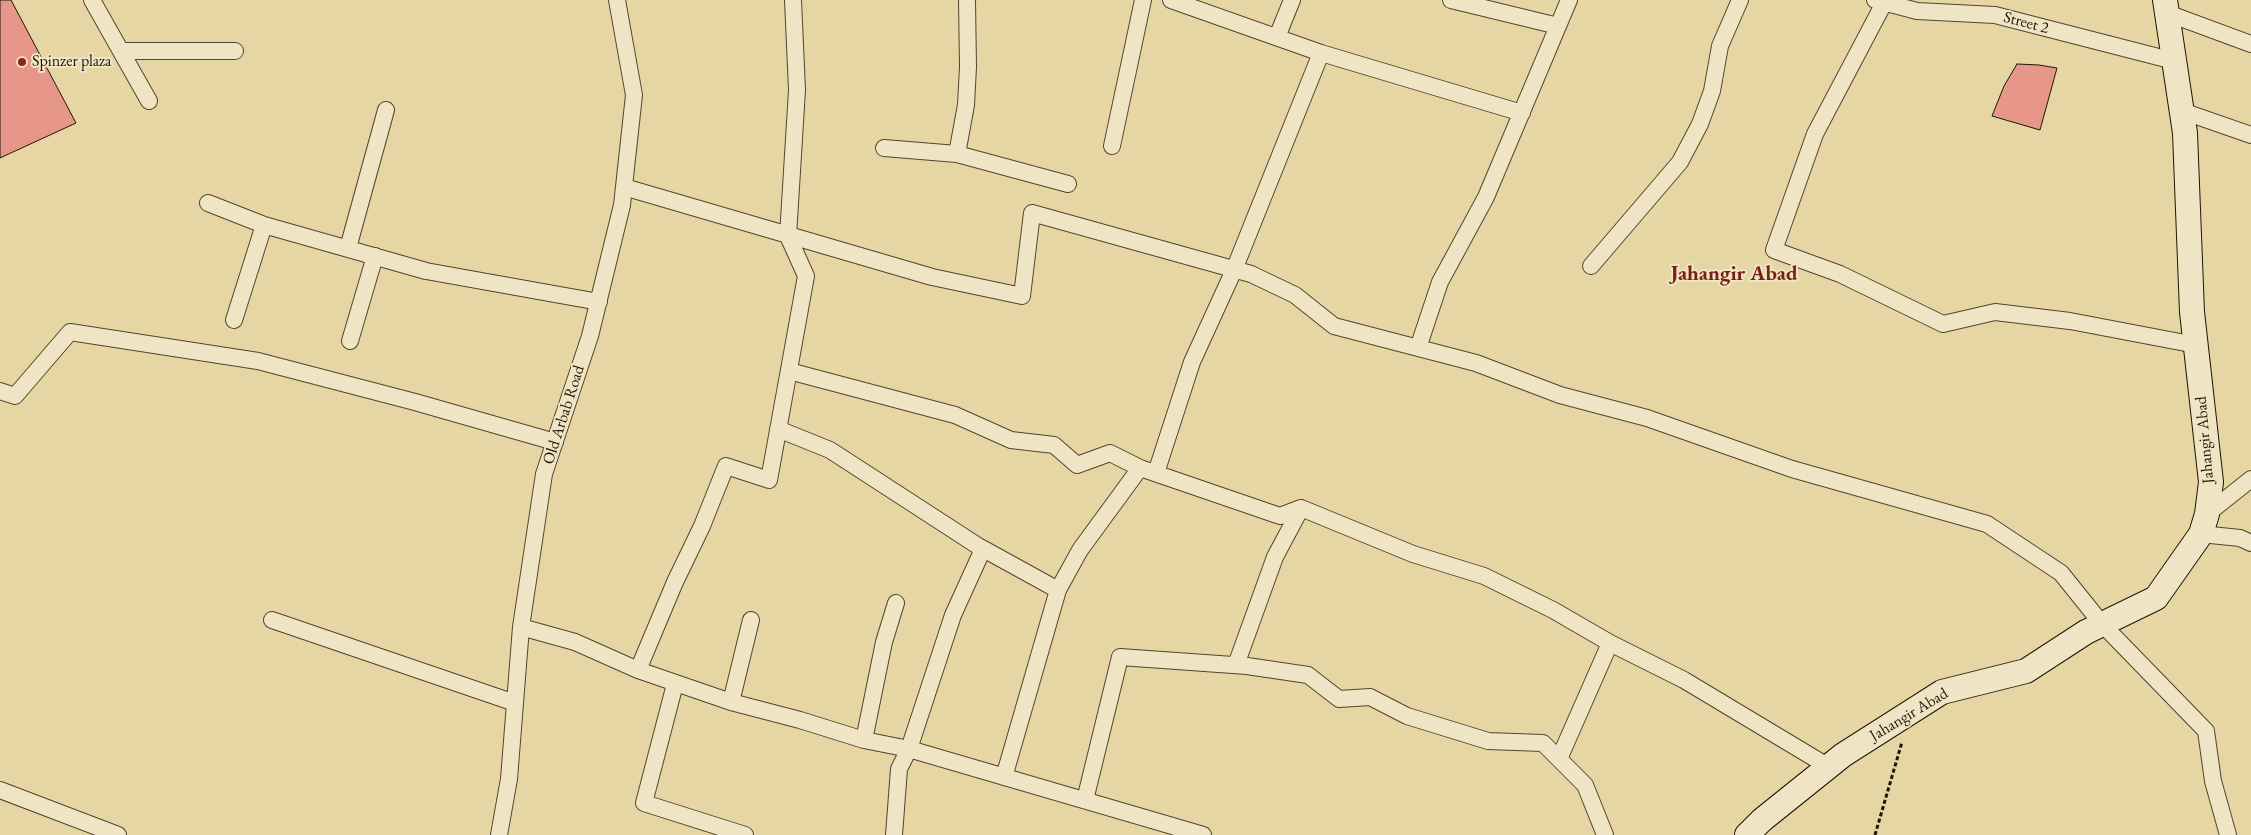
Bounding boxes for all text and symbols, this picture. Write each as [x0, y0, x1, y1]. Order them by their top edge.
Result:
street label: Street 2 [2001, 8, 2051, 38]
place label: Spinzer plaza [32, 52, 111, 72]
marker: Spinzer plaza [16, 56, 28, 68]
district label: Jahangir Abad [1670, 261, 1798, 287]
street label: Old Arbab Road [539, 363, 589, 467]
street label: Jahangir Abad [2192, 395, 2218, 485]
street label: Jahangir Abad [1866, 684, 1952, 746]

